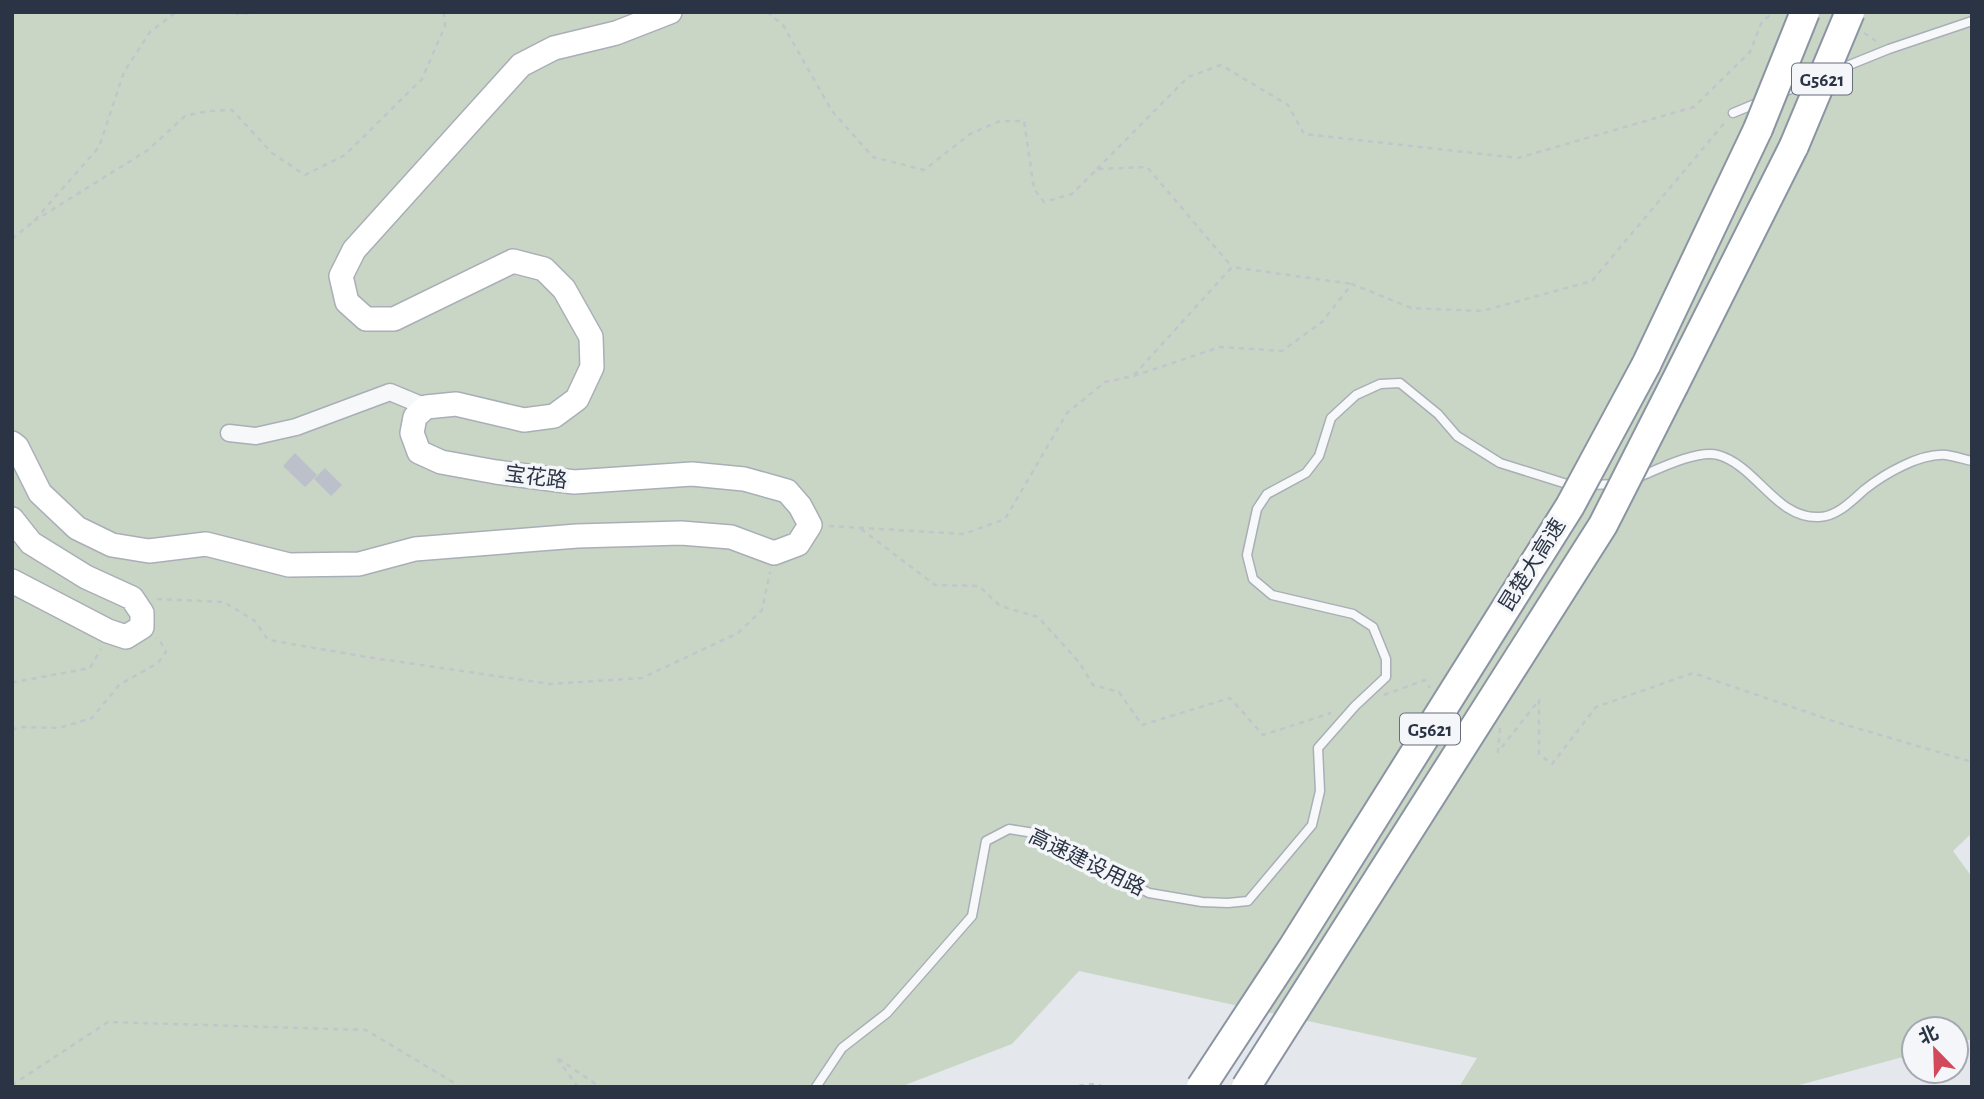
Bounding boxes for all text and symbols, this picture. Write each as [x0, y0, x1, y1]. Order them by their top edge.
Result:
road number: G5621 [1792, 64, 1852, 94]
street label: 宝花路 [503, 462, 569, 492]
street label: 昆楚大高速 [1495, 515, 1569, 615]
road number: G5621 [1400, 714, 1460, 744]
street label: 高速建设用路 [1026, 824, 1148, 900]
north arrow [1900, 1015, 1970, 1085]
text: 北 [1916, 1022, 1941, 1048]

